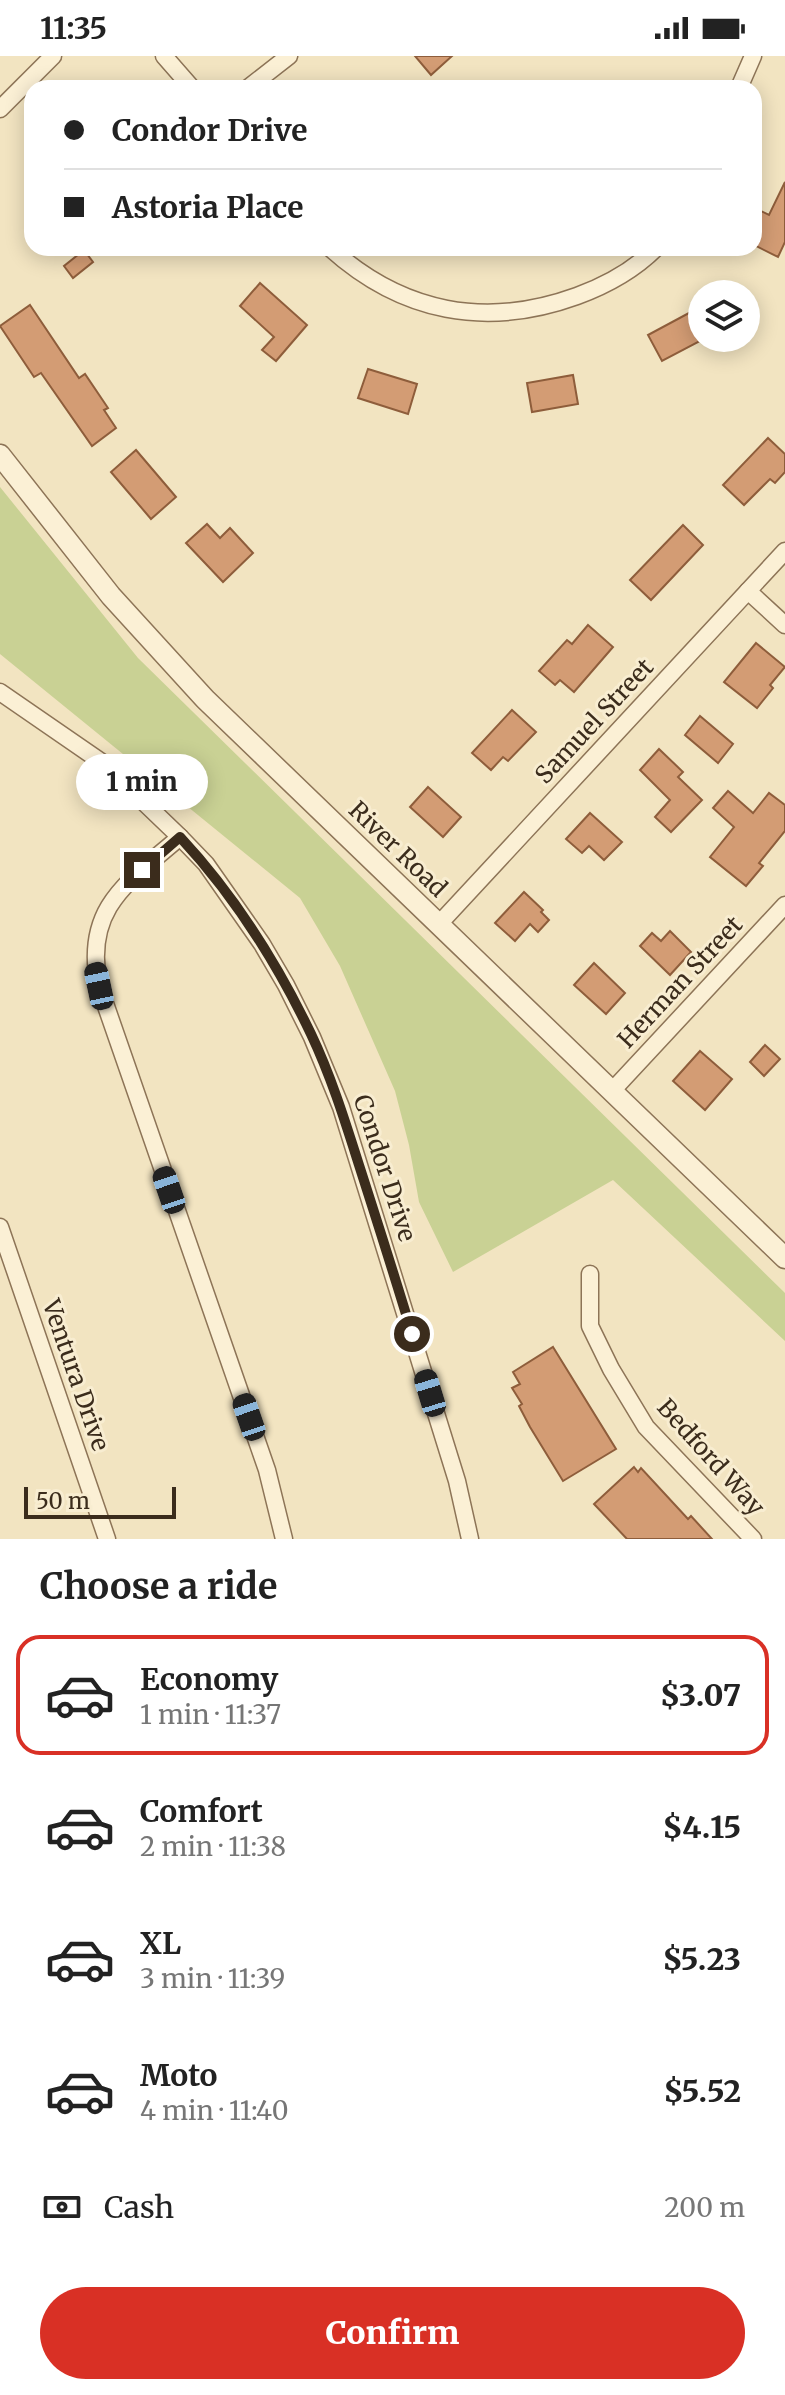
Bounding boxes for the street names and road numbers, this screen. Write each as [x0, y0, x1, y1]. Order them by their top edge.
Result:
street label: Samuel Street [528, 651, 660, 790]
street label: River Road [342, 794, 454, 904]
street label: Herman Street [611, 909, 749, 1054]
street label: Condor Drive [347, 1091, 423, 1245]
street label: Ventura Drive [35, 1294, 116, 1455]
street label: Bedford Way [651, 1392, 771, 1522]

